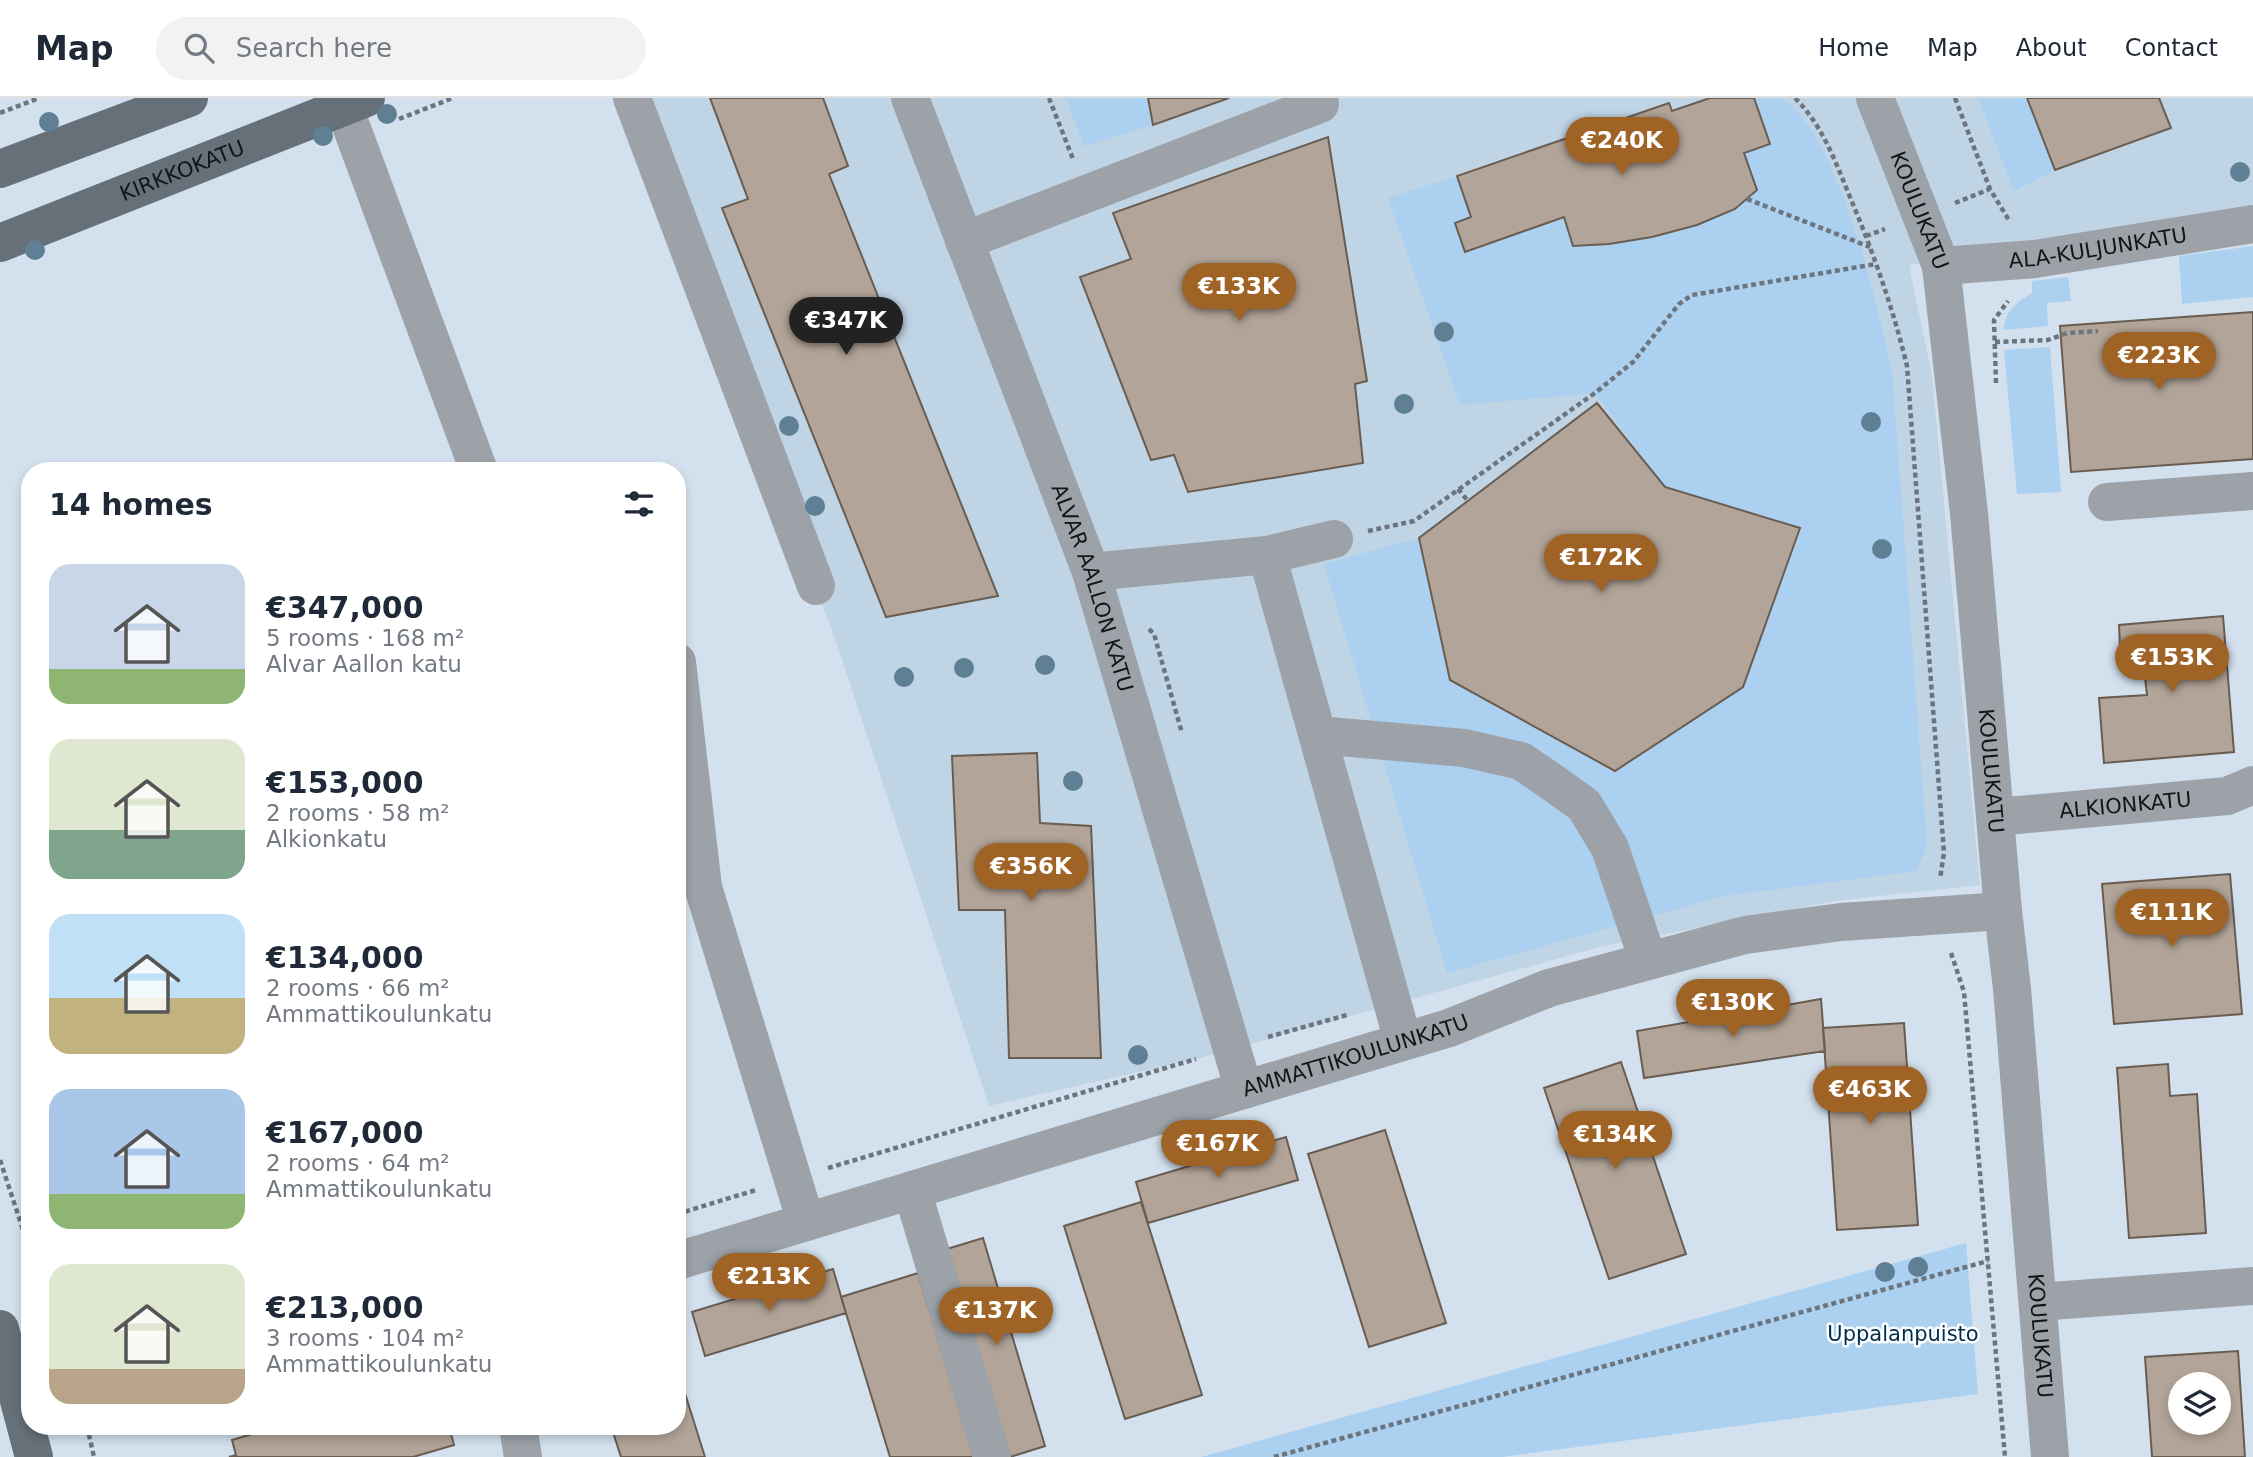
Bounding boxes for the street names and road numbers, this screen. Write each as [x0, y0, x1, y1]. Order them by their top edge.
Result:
street label: KIRKKOKATU [116, 135, 248, 206]
street label: KOULUKATU [1885, 148, 1953, 273]
street label: ALA-KULJUNKATU [2008, 223, 2189, 273]
street label: ALVAR AALLON KATU [1047, 481, 1138, 695]
street label: KOULUKATU [1974, 708, 2008, 834]
street label: ALKIONKATU [2058, 787, 2193, 823]
street label: AMMATTIKOULUNKATU [1240, 1009, 1472, 1102]
street label: KOULUKATU [2023, 1273, 2057, 1399]

